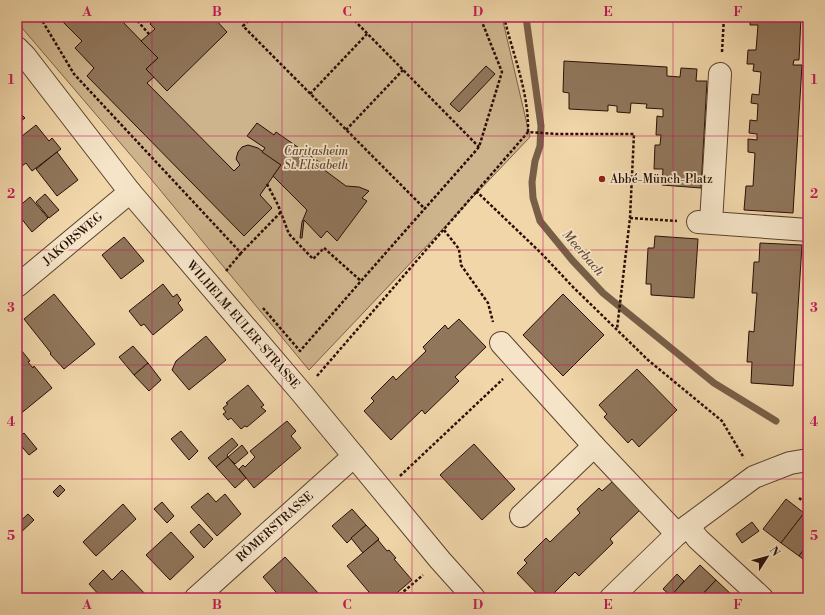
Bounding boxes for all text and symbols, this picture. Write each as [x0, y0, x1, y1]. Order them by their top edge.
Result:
text: A [81, 4, 92, 20]
text: B [212, 4, 222, 20]
text: C [342, 4, 352, 20]
text: D [473, 4, 483, 20]
text: E [603, 4, 613, 20]
text: F [733, 4, 743, 20]
text: 1 [8, 72, 15, 88]
text: 1 [811, 72, 818, 88]
park label: Caritasheim St. Elisabeth [284, 144, 349, 173]
place label: Abbé-Münch-Platz [609, 172, 713, 187]
marker: Abbé-Münch-Platz [597, 174, 607, 184]
text: 2 [7, 186, 15, 202]
text: 2 [810, 186, 818, 202]
street label: JAKOBSWEG [39, 209, 106, 269]
water label: Meerbach [559, 227, 608, 280]
street label: WILHELM-EULER-STRASSE [183, 257, 303, 392]
text: 3 [7, 300, 15, 316]
text: 3 [810, 300, 818, 316]
text: 4 [7, 414, 16, 430]
text: 4 [810, 414, 819, 430]
street label: RÖMERSTRASSE [232, 487, 317, 566]
text: 5 [7, 528, 15, 544]
text: 5 [810, 528, 818, 544]
north arrow [747, 537, 787, 577]
text: N [766, 544, 783, 560]
text: A [81, 597, 92, 613]
text: B [212, 597, 222, 613]
text: C [342, 597, 352, 613]
text: D [473, 597, 483, 613]
text: E [603, 597, 613, 613]
text: F [733, 597, 743, 613]

